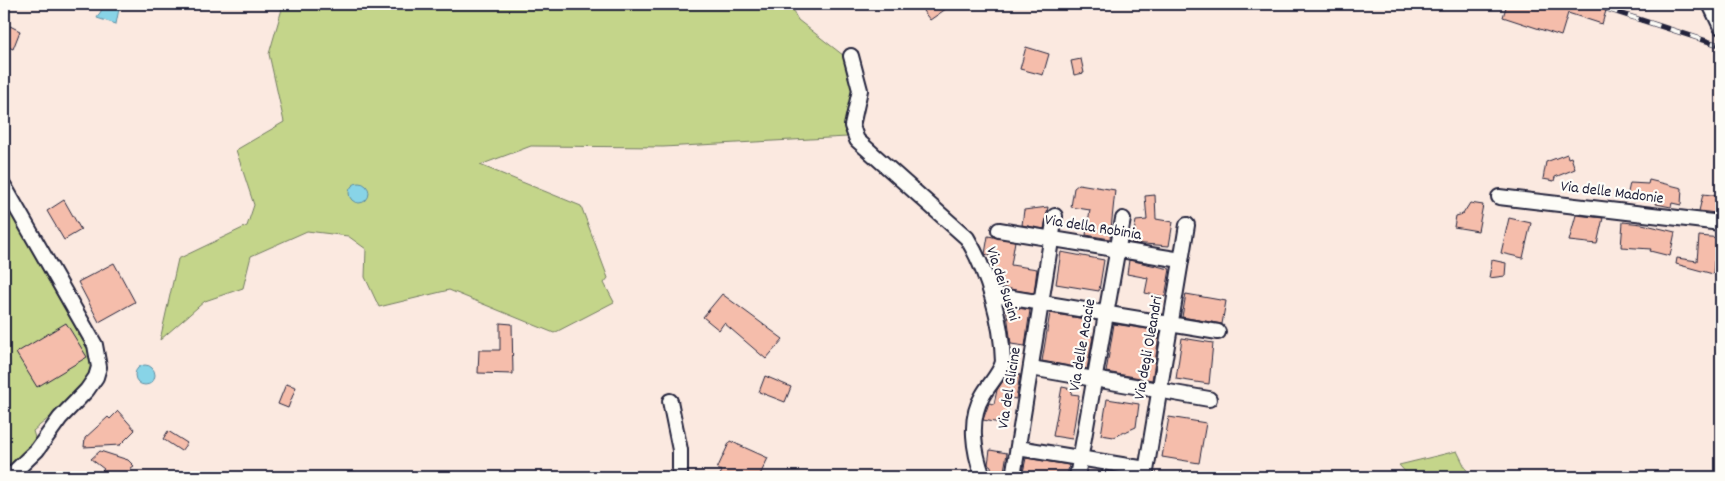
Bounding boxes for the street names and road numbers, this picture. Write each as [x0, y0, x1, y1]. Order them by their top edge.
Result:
street label: Via delle Madonie [1559, 175, 1665, 211]
street label: Via della Robinia [1043, 209, 1144, 247]
street label: Via dei Susini [979, 244, 1025, 324]
street label: Via degli Oleandri [1129, 294, 1169, 402]
street label: Via delle Acacie [1064, 297, 1102, 393]
street label: Via del Glicine [992, 345, 1028, 431]

